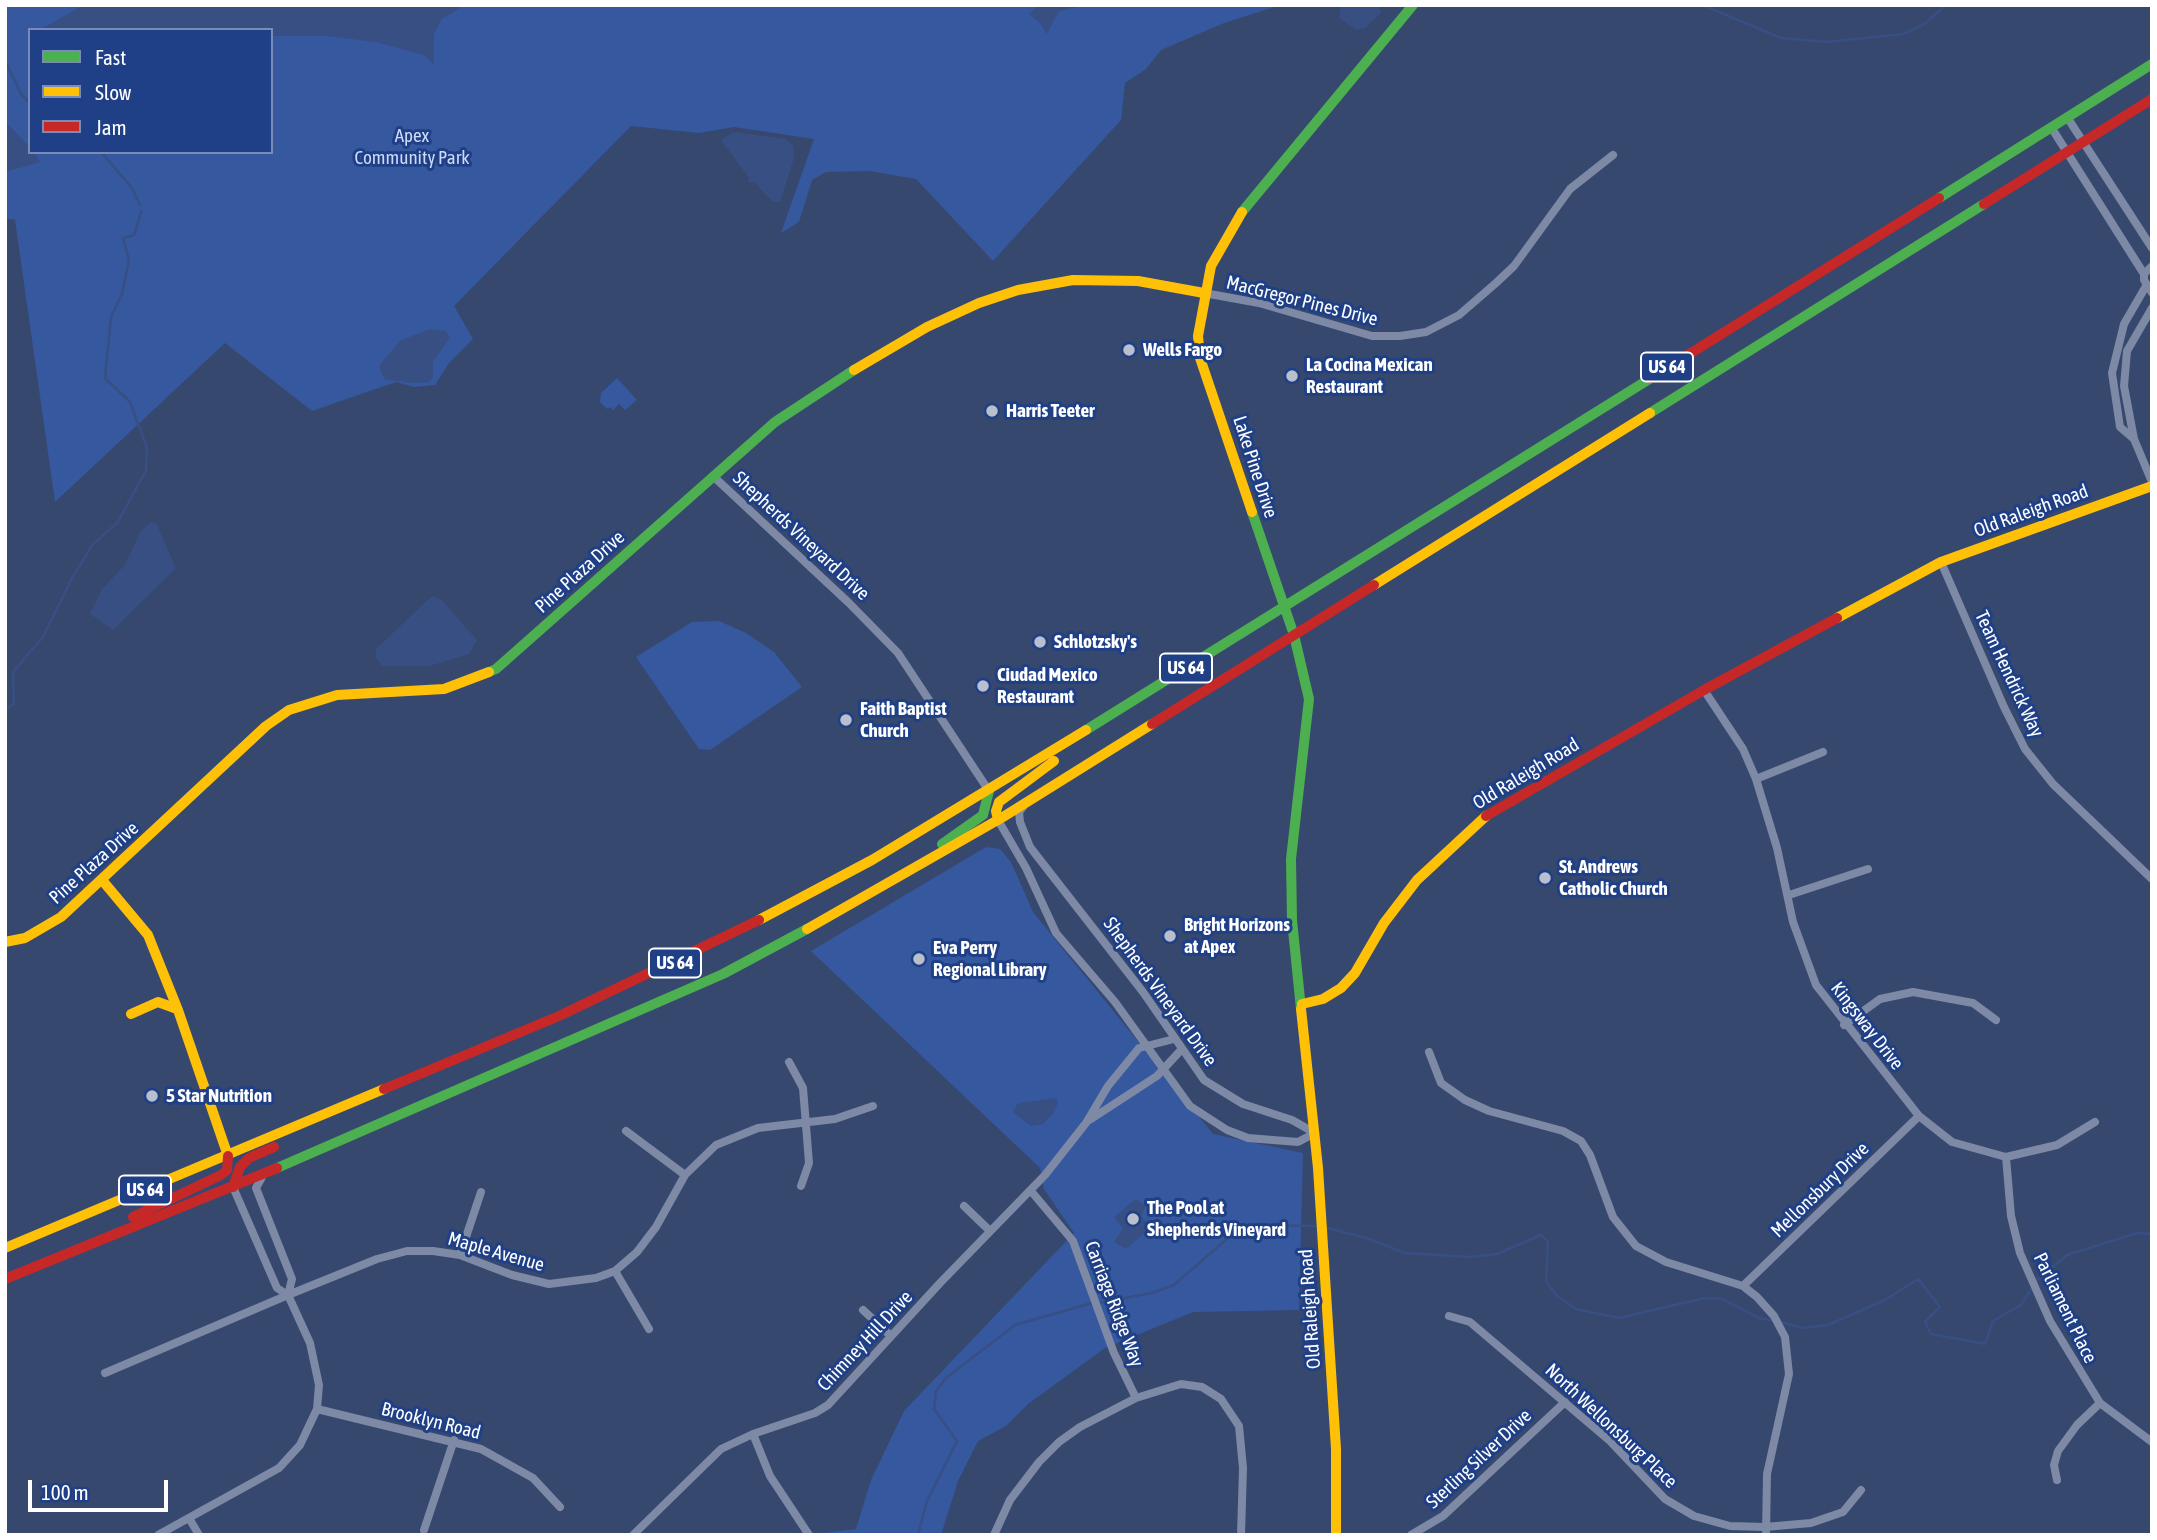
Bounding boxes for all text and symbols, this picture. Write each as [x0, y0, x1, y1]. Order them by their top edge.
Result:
legend [28, 28, 273, 154]
text: Fast [95, 45, 126, 69]
text: Slow [95, 80, 131, 104]
text: Jam [95, 115, 127, 139]
park label: Apex Community Park [354, 125, 470, 169]
street label: MacGregor Pines Drive [1224, 271, 1380, 331]
place label: Wells Fargo [1143, 339, 1222, 361]
marker: Wells Fargo [1121, 342, 1137, 358]
road number: US 64 [1641, 352, 1693, 382]
place label: La Cocina Mexican Restaurant [1306, 354, 1433, 398]
marker: La Cocina Mexican Restaurant [1284, 368, 1300, 384]
place label: Harris Teeter [1006, 400, 1095, 422]
marker: Harris Teeter [984, 403, 1000, 419]
street label: Lake Pine Drive [1228, 413, 1282, 521]
street label: Shepherds Vineyard Drive [728, 467, 874, 605]
street label: Old Raleigh Road [1971, 480, 2091, 542]
street label: Pine Plaza Drive [531, 526, 629, 618]
street label: Team Hendrick Way [1970, 607, 2048, 741]
place label: Schlotzsky's [1054, 631, 1137, 653]
marker: Schlotzsky's [1032, 634, 1048, 650]
road number: US 64 [1160, 654, 1212, 682]
place label: Ciudad Mexico Restaurant [997, 664, 1098, 708]
marker: Ciudad Mexico Restaurant [975, 678, 991, 694]
place label: Faith Baptist Church [860, 698, 947, 742]
marker: Faith Baptist Church [838, 712, 854, 728]
street label: Old Raleigh Road [1469, 733, 1583, 815]
street label: Pine Plaza Drive [45, 817, 143, 909]
place label: St. Andrews Catholic Church [1559, 856, 1668, 900]
marker: St. Andrews Catholic Church [1537, 870, 1553, 886]
street label: Shepherds Vineyard Drive [1098, 913, 1222, 1071]
place label: Bright Horizons at Apex [1184, 914, 1290, 958]
marker: Bright Horizons at Apex [1162, 928, 1178, 944]
place label: Eva Perry Regional Library [933, 937, 1047, 981]
road number: US 64 [649, 948, 701, 978]
marker: Eva Perry Regional Library [911, 951, 927, 967]
street label: Kingsway Drive [1826, 978, 1908, 1074]
place label: 5 Star Nutrition [166, 1085, 272, 1107]
marker: 5 Star Nutrition [144, 1088, 160, 1104]
street label: Mellonsbury Drive [1766, 1138, 1874, 1242]
road number: US 64 [119, 1176, 171, 1204]
place label: The Pool at Shepherds Vineyard [1147, 1197, 1286, 1241]
marker: The Pool at Shepherds Vineyard [1125, 1211, 1141, 1227]
street label: Maple Avenue [445, 1227, 547, 1277]
street label: Carriage Ridge Way [1080, 1238, 1148, 1370]
street label: Old Raleigh Road [1294, 1248, 1326, 1370]
street label: Parliament Place [2028, 1249, 2102, 1367]
street label: Chimney Hill Drive [813, 1286, 917, 1396]
street label: North Wellonsburg Place [1540, 1359, 1682, 1493]
street label: Brooklyn Road [379, 1398, 483, 1444]
street label: Sterling Silver Drive [1422, 1404, 1536, 1514]
scale bar [32, 1466, 172, 1510]
text: 100 m [41, 1480, 89, 1504]

